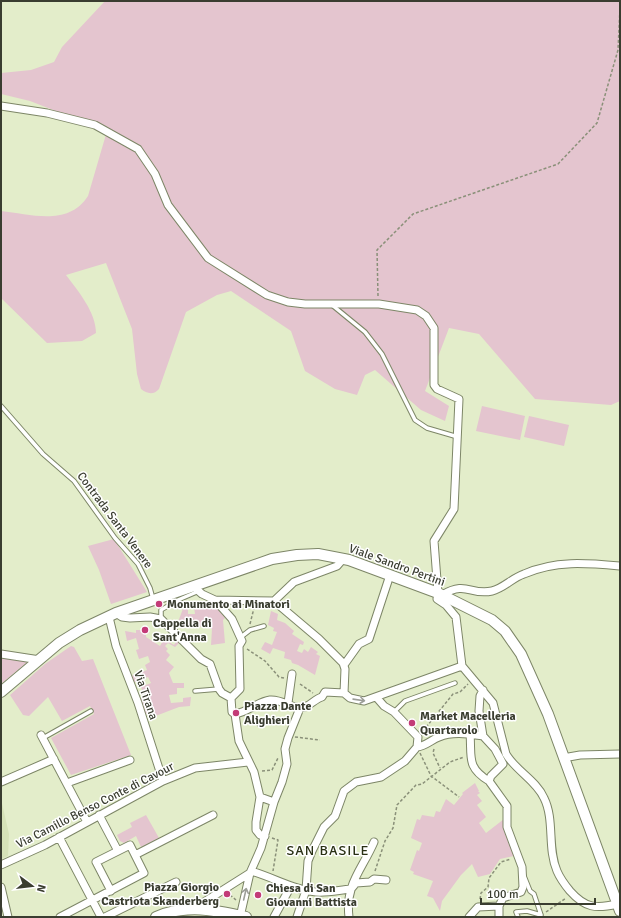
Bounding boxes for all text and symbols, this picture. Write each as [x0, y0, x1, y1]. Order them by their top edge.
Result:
street label: Contrada Santa Venere [73, 469, 156, 571]
street label: Viale Sandro Pertini [347, 541, 447, 590]
place label: Monumento ai Minatori [167, 597, 290, 612]
marker: Monumento ai Minatori [154, 599, 164, 609]
place label: Cappella di Sant'Anna [153, 616, 212, 645]
marker: Cappella di Sant'Anna [140, 625, 150, 635]
street label: Via Tirana [130, 669, 161, 722]
one-way arrow [353, 696, 366, 703]
place label: Piazza Dante Alighieri [244, 699, 311, 728]
marker: Piazza Dante Alighieri [231, 708, 241, 718]
place label: Market Macelleria Quartarolo [420, 709, 516, 738]
marker: Market Macelleria Quartarolo [407, 718, 417, 728]
street label: Via Camillo Benso Conte di Cavour [14, 759, 177, 852]
district label: SAN BASILE [287, 842, 369, 859]
north arrow [12, 866, 52, 906]
place label: Piazza Giorgio Castriota Skanderberg [101, 880, 220, 909]
scale bar [481, 880, 595, 906]
place label: Chiesa di San Giovanni Battista [266, 881, 357, 910]
text: N [34, 883, 48, 894]
text: 100 m [487, 887, 519, 902]
one-way arrow [241, 888, 249, 901]
marker: Piazza Giorgio Castriota Skanderberg [222, 889, 232, 899]
marker: Chiesa di San Giovanni Battista [253, 890, 263, 900]

